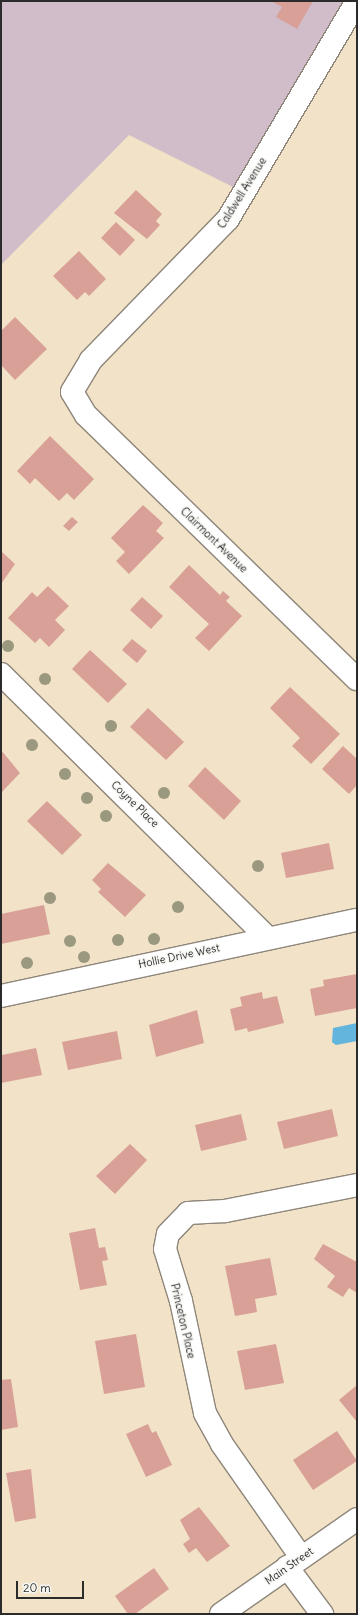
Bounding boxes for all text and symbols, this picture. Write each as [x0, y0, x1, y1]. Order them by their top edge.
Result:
street label: Caldwell Avenue [215, 155, 269, 231]
street label: Clairmont Avenue [178, 505, 250, 575]
street label: Coyne Place [108, 778, 162, 830]
street label: Hollie Drive West [137, 941, 221, 971]
street label: Princeton Place [168, 1282, 198, 1360]
street label: Main Street [262, 1545, 316, 1587]
scale bar [18, 1573, 86, 1599]
text: 20 m [23, 1580, 51, 1595]

